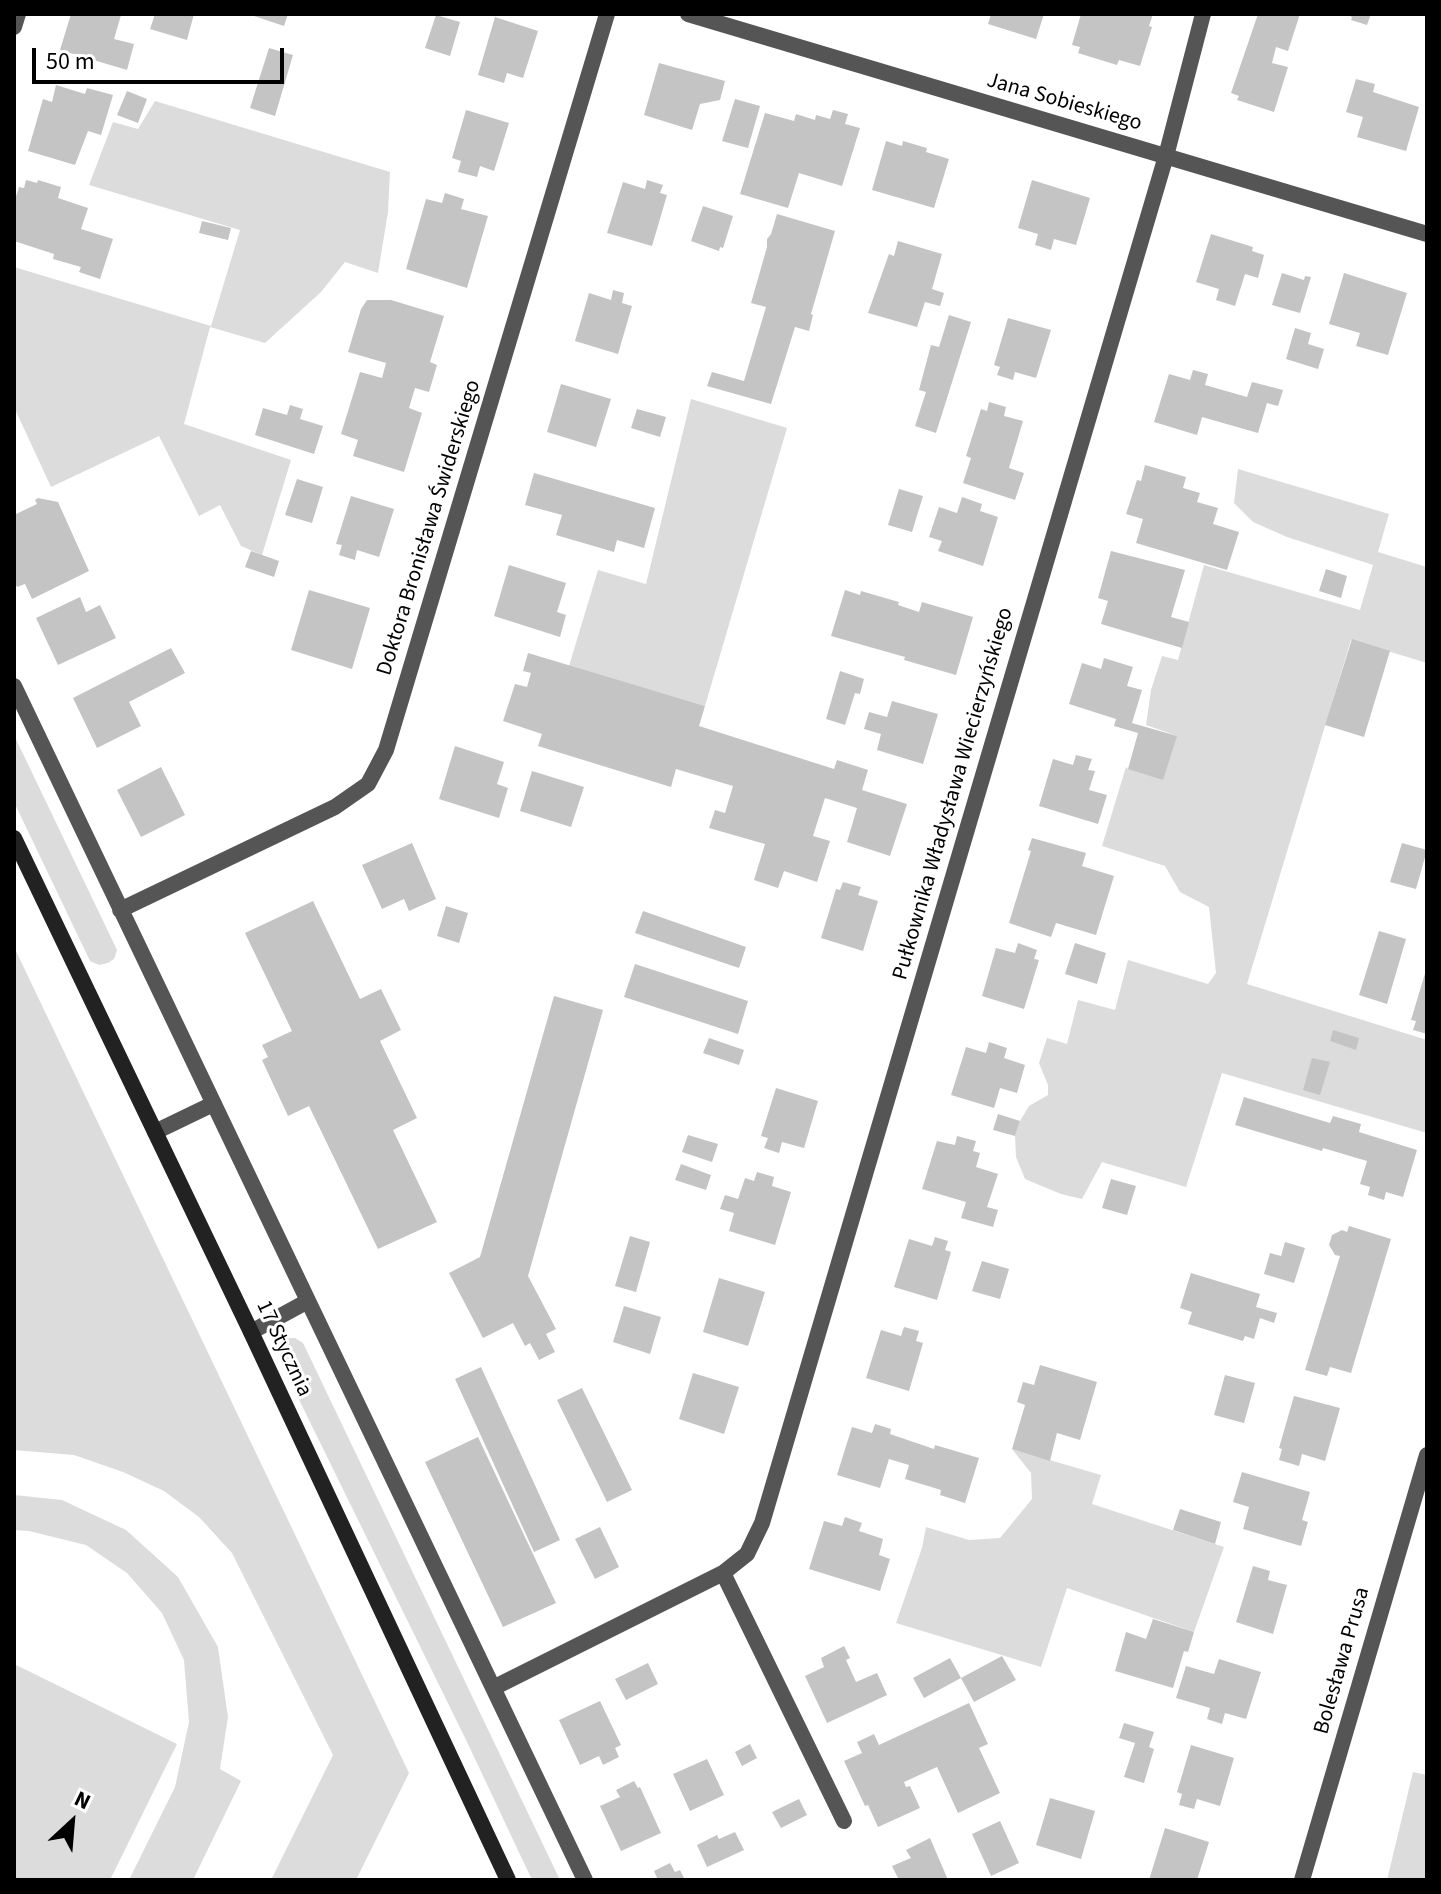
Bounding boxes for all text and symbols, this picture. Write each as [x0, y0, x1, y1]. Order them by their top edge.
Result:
scale bar [36, 32, 288, 82]
text: 50 m [46, 44, 95, 79]
street label: Jana Sobieskiego [983, 68, 1145, 138]
street label: Doktora Bronisława Świderskiego [372, 377, 488, 679]
street label: Pułkownika Władysława Wiecierzyńskiego [888, 605, 1020, 983]
street label: 17 Stycznia [249, 1297, 317, 1401]
street label: Bolesława Prusa [1309, 1584, 1377, 1738]
north arrow [32, 1782, 112, 1862]
text: N [69, 1783, 96, 1818]

